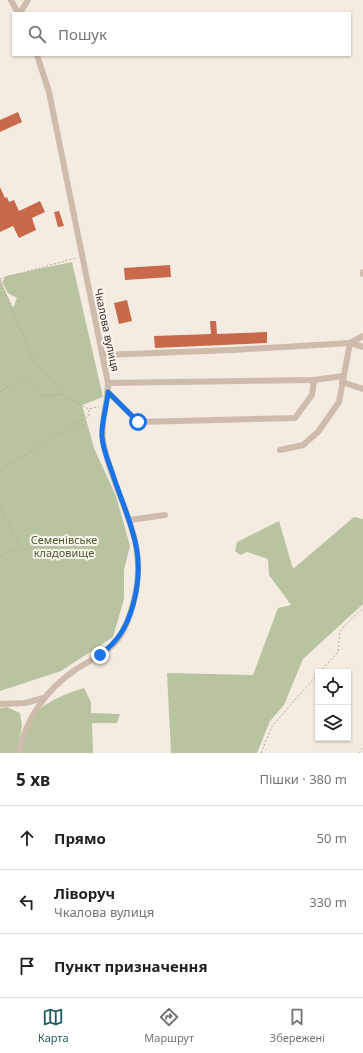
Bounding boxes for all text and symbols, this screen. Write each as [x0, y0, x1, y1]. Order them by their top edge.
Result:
search box [12, 12, 351, 56]
icon: search [26, 23, 48, 45]
text: Пошук [58, 24, 107, 44]
street label: Чкалова вулиця [91, 287, 124, 373]
route start [129, 413, 147, 431]
park label: Семенівське кладовище [31, 532, 97, 560]
route end [91, 646, 109, 664]
map controls [315, 669, 351, 741]
button: locate [315, 669, 351, 705]
button: layers [315, 705, 351, 741]
text: 5 хв [16, 768, 50, 791]
text: Пішки · 380 m [259, 770, 347, 788]
icon: ahead [16, 827, 38, 849]
text: Прямо [54, 828, 106, 848]
text: 50 m [317, 829, 347, 847]
text: Ліворуч [54, 883, 115, 903]
icon: left [16, 891, 38, 913]
text: 330 m [309, 893, 347, 911]
text: Чкалова вулиця [54, 903, 154, 921]
icon: arrive [16, 955, 38, 977]
text: Пункт призначення [54, 956, 208, 976]
tab: Карта [38, 1006, 69, 1045]
tab: Маршрут [144, 1006, 194, 1045]
tab: Збережені [270, 1006, 325, 1045]

